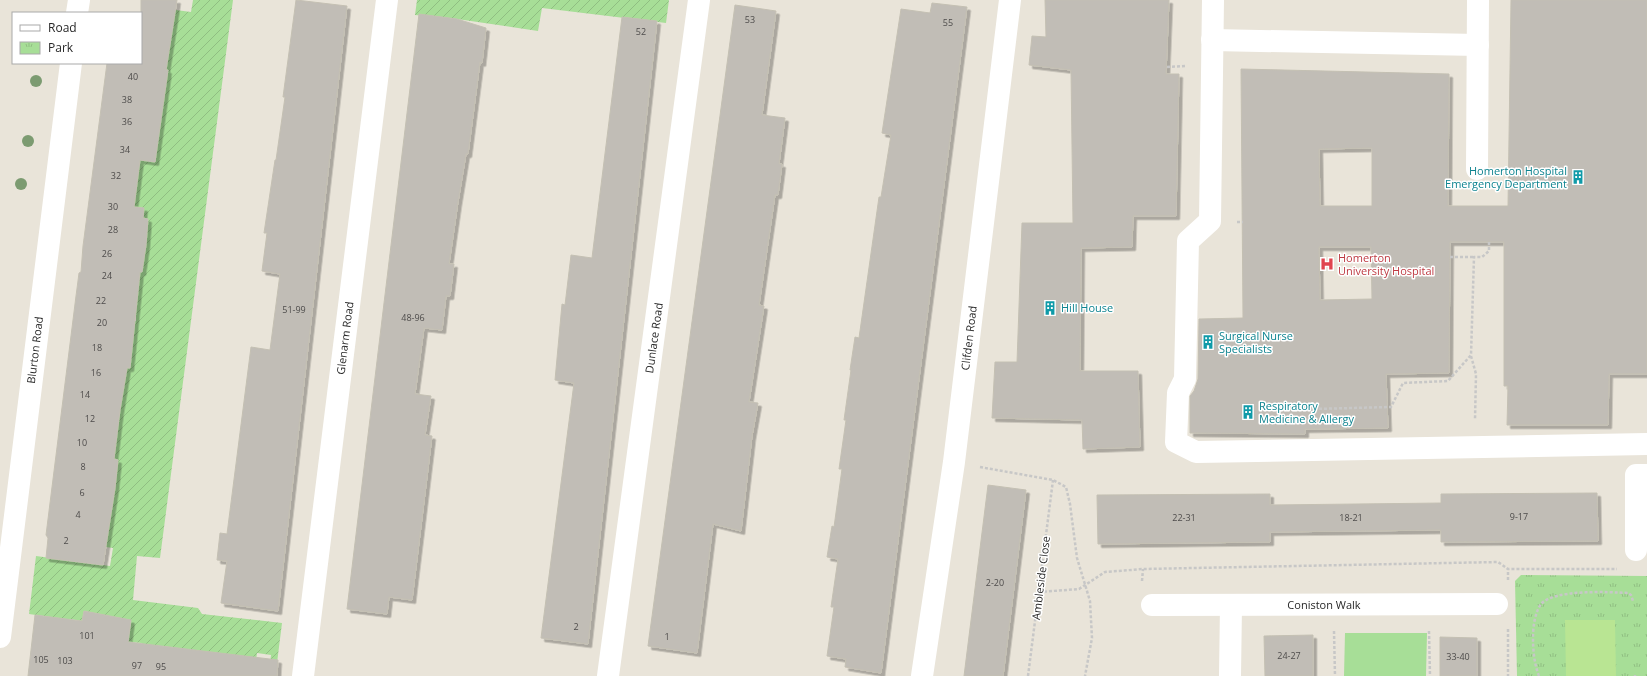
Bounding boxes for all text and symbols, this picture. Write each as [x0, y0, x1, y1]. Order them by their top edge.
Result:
legend [12, 12, 142, 64]
house number: 53 [745, 13, 755, 26]
house number: 55 [943, 16, 953, 29]
text: Road [48, 19, 77, 36]
house number: 52 [636, 25, 646, 38]
text: Park [48, 39, 74, 56]
house number: 40 [128, 70, 138, 83]
house number: 38 [122, 93, 132, 106]
house number: 36 [122, 115, 132, 128]
house number: 34 [120, 143, 130, 156]
place label: Homerton Hospital Emergency Department [1445, 163, 1567, 191]
house number: 32 [111, 169, 121, 182]
building icon: Homerton Hospital Emergency Department [1570, 169, 1586, 185]
house number: 30 [108, 200, 118, 213]
house number: 28 [108, 223, 118, 236]
house number: 26 [102, 247, 112, 260]
place label: Homerton University Hospital [1338, 250, 1434, 278]
hospital icon: Homerton University Hospital [1319, 256, 1335, 272]
house number: 24 [102, 269, 112, 282]
house number: 22 [96, 294, 106, 307]
street label: Glenarm Road [333, 300, 356, 375]
building icon: Hill House [1042, 300, 1058, 316]
place label: Hill House [1061, 300, 1113, 315]
street label: Dunlace Road [641, 302, 666, 374]
house number: 51-99 [282, 303, 306, 316]
street label: Clifden Road [957, 305, 980, 371]
house number: 48-96 [401, 311, 425, 324]
street label: Blurton Road [23, 316, 46, 384]
house number: 20 [97, 316, 107, 329]
place label: Surgical Nurse Specialists [1219, 328, 1293, 356]
building icon: Surgical Nurse Specialists [1200, 334, 1216, 350]
house number: 18 [92, 341, 102, 354]
house number: 16 [91, 366, 101, 379]
house number: 14 [80, 388, 90, 401]
place label: Respiratory Medicine & Allergy [1259, 398, 1354, 426]
building icon: Respiratory Medicine & Allergy [1240, 404, 1256, 420]
house number: 12 [85, 412, 95, 425]
house number: 10 [77, 436, 87, 449]
house number: 8 [80, 460, 86, 473]
house number: 6 [79, 486, 85, 499]
house number: 4 [75, 508, 81, 521]
house number: 9-17 [1510, 510, 1528, 523]
house number: 22-31 [1172, 511, 1196, 524]
house number: 18-21 [1339, 511, 1363, 524]
house number: 2 [63, 534, 69, 547]
street label: Ambleside Close [1028, 535, 1053, 621]
house number: 2-20 [986, 576, 1004, 589]
street label: Coniston Walk [1287, 597, 1361, 612]
house number: 2 [573, 620, 579, 633]
house number: 101 [79, 629, 95, 642]
house number: 1 [664, 630, 670, 643]
house number: 24-27 [1277, 649, 1301, 662]
house number: 33-40 [1446, 650, 1470, 663]
house number: 105 [33, 653, 49, 666]
house number: 103 [57, 654, 73, 667]
house number: 97 [132, 659, 142, 672]
house number: 95 [156, 660, 166, 673]

